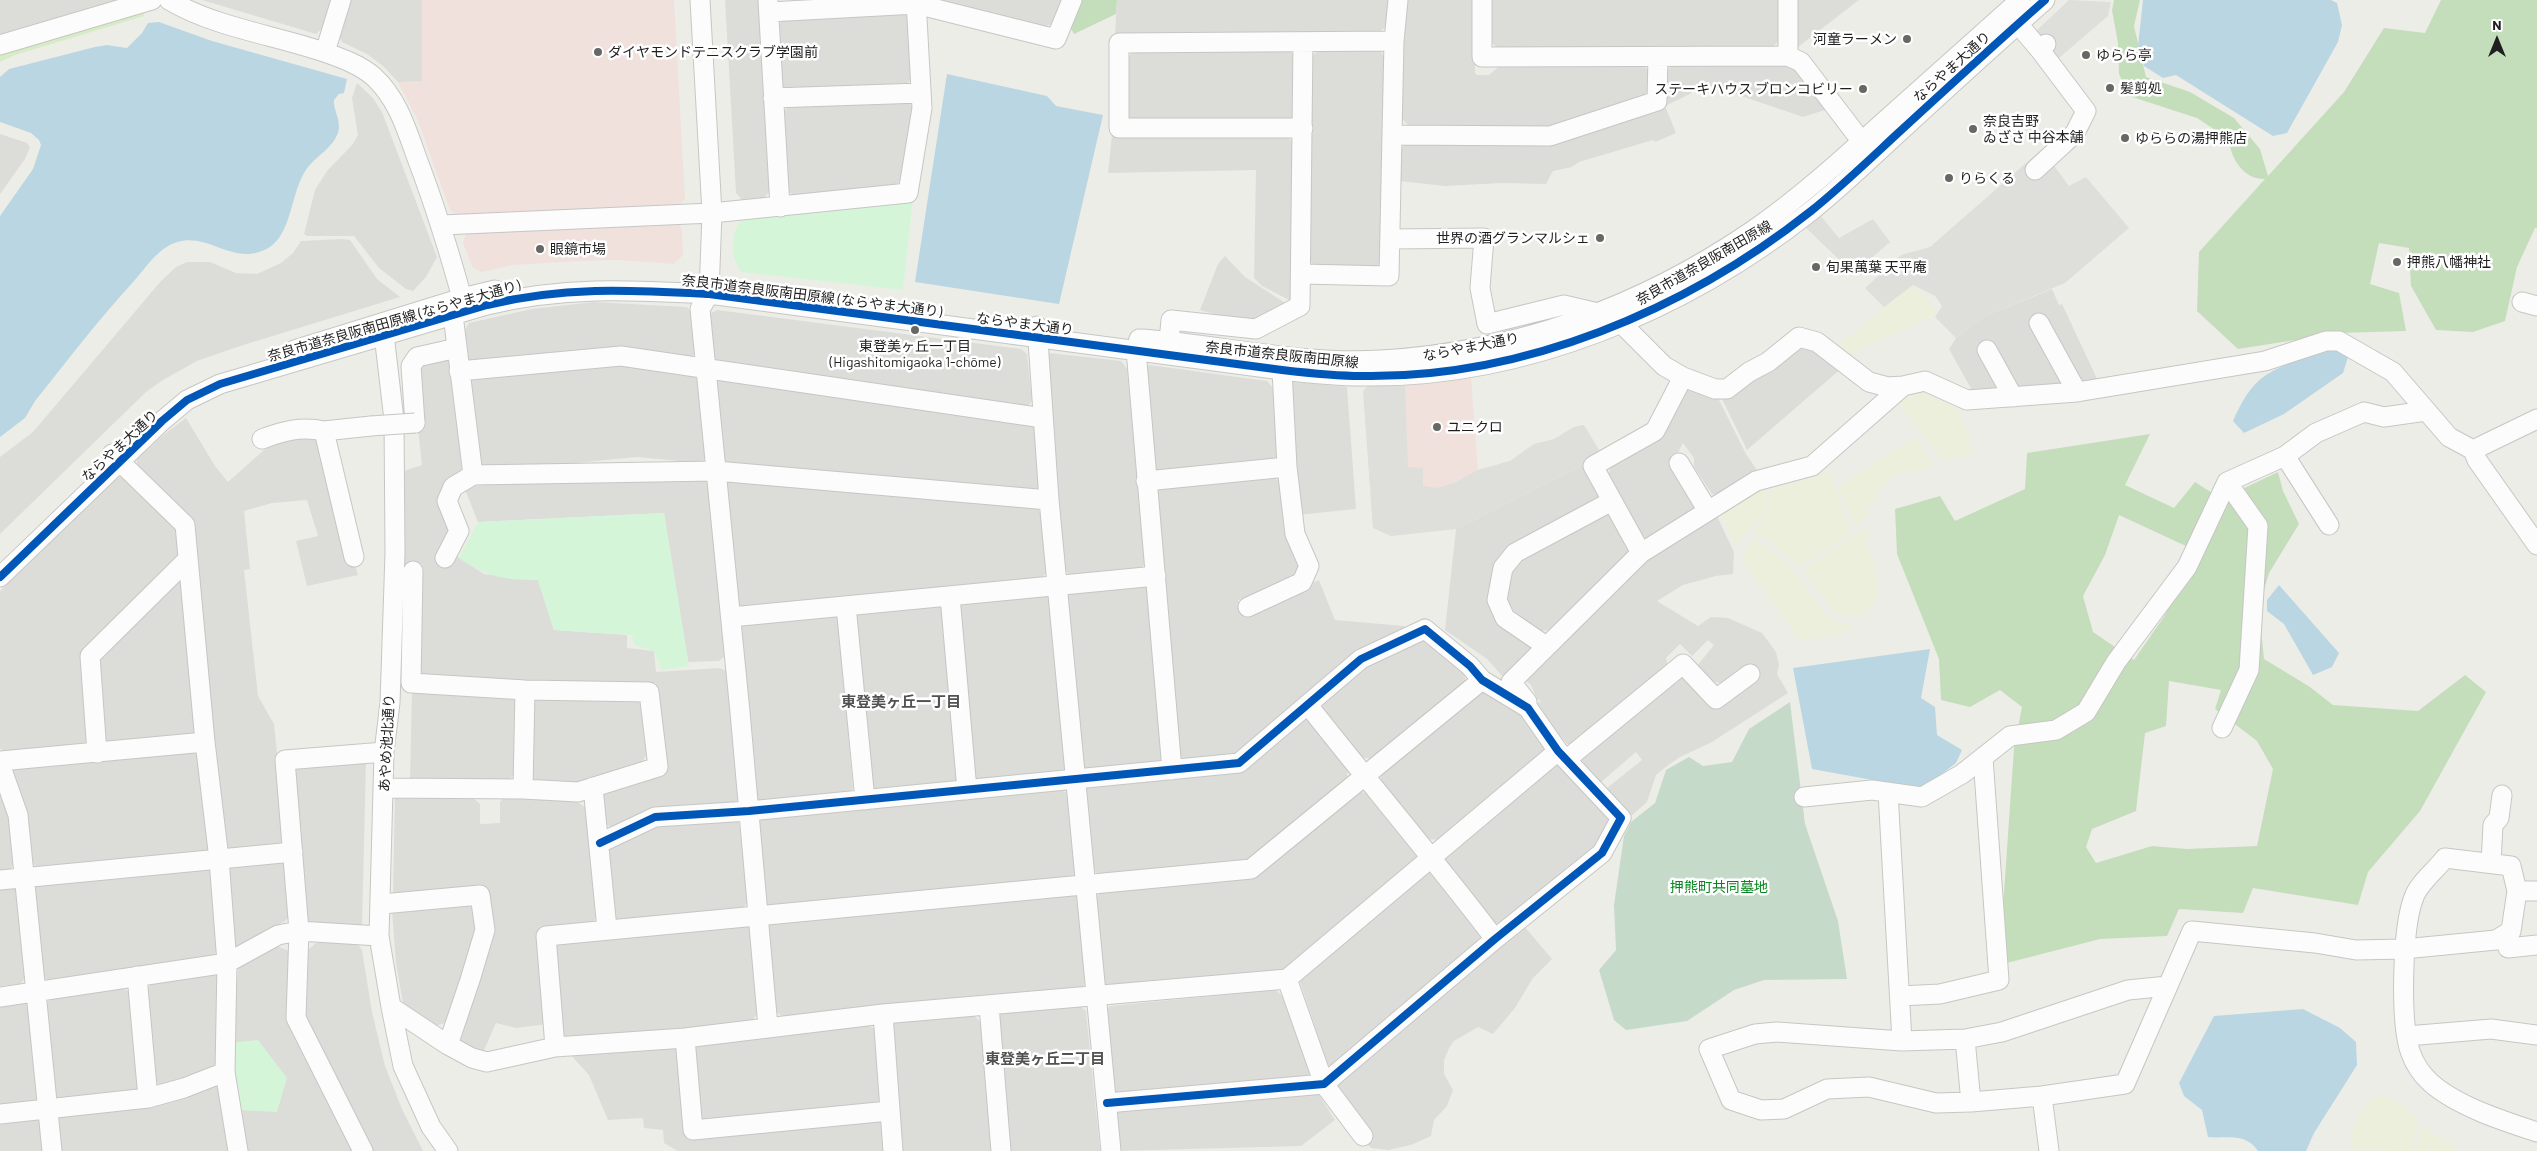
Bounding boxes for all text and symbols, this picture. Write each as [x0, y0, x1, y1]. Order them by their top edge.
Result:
north arrow [2472, 15, 2522, 65]
text: N [2492, 16, 2502, 33]
street label: ならやま大通り [1910, 28, 1994, 106]
place label: 河童ラーメン [1813, 31, 1897, 47]
marker: 河童ラーメン [1901, 33, 1913, 45]
place label: ダイヤモンドテニスクラブ学園前 [608, 44, 818, 60]
marker: ダイヤモンドテニスクラブ学園前 [592, 46, 604, 58]
place label: ゆらら亭 [2096, 47, 2152, 63]
marker: ゆらら亭 [2080, 49, 2092, 61]
place label: 髪剪処 [2120, 80, 2162, 96]
place label: ステーキハウス ブロンコビリー [1654, 81, 1853, 97]
marker: 髪剪処 [2104, 82, 2116, 94]
marker: ステーキハウス ブロンコビリー [1857, 83, 1869, 95]
place label: 奈良吉野 ゐざさ 中谷本舗 [1983, 113, 2084, 146]
marker: 奈良吉野 ゐざさ 中谷本舗 [1967, 123, 1979, 135]
place label: ゆららの湯押熊店 [2135, 130, 2247, 146]
marker: ゆららの湯押熊店 [2119, 132, 2131, 144]
place label: りらくる [1959, 170, 2015, 186]
marker: りらくる [1943, 172, 1955, 184]
street label: 奈良市道奈良阪南田原線 [1633, 217, 1775, 309]
place label: 世界の酒グランマルシェ [1436, 230, 1590, 246]
marker: 世界の酒グランマルシェ [1594, 232, 1606, 244]
place label: 眼鏡市場 [550, 241, 606, 257]
marker: 眼鏡市場 [534, 243, 546, 255]
place label: 押熊八幡神社 [2407, 254, 2491, 270]
marker: 押熊八幡神社 [2391, 256, 2403, 268]
place label: 旬果萬葉 天平庵 [1826, 259, 1927, 275]
marker: 旬果萬葉 天平庵 [1810, 261, 1822, 273]
street label: 奈良市道奈良阪南田原線 (ならやま大通り) [681, 272, 943, 320]
street label: 奈良市道奈良阪南田原線 (ならやま大通り) [266, 277, 522, 365]
street label: ならやま大通り [975, 310, 1075, 338]
marker: 東登美ヶ丘一丁目 (Higashitomigaoka 1-chōme) [909, 324, 921, 336]
street label: ならやま大通り [1421, 329, 1521, 365]
place label: 東登美ヶ丘一丁目 (Higashitomigaoka 1-chōme) [830, 338, 1000, 371]
street label: 奈良市道奈良阪南田原線 [1205, 339, 1359, 371]
street label: ならやま大通り [78, 406, 162, 486]
place label: ユニクロ [1447, 419, 1503, 435]
marker: ユニクロ [1431, 421, 1443, 433]
district label: 東登美ヶ丘一丁目 [841, 693, 961, 711]
street label: あやめ池北通り [376, 694, 398, 792]
park label: 押熊町共同墓地 [1670, 879, 1768, 895]
district label: 東登美ヶ丘二丁目 [985, 1050, 1105, 1068]

